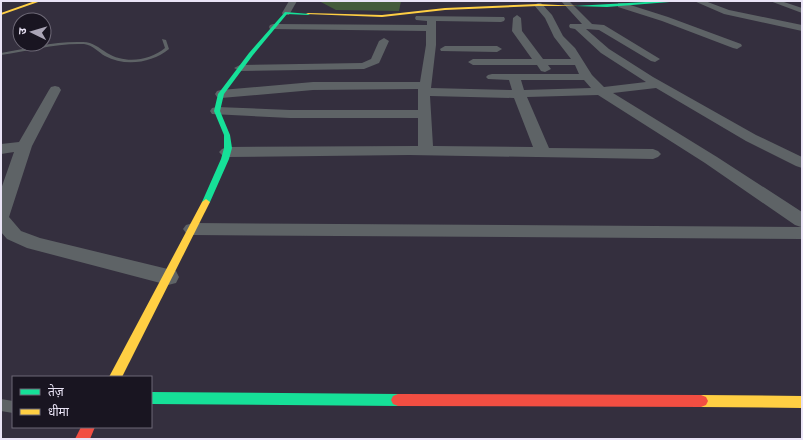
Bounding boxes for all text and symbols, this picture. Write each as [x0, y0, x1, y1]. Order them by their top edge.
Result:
north arrow [12, 12, 52, 52]
text: उ [16, 27, 28, 35]
legend [12, 376, 152, 428]
text: तेज़ [48, 384, 65, 399]
text: धीमा [48, 404, 70, 419]

